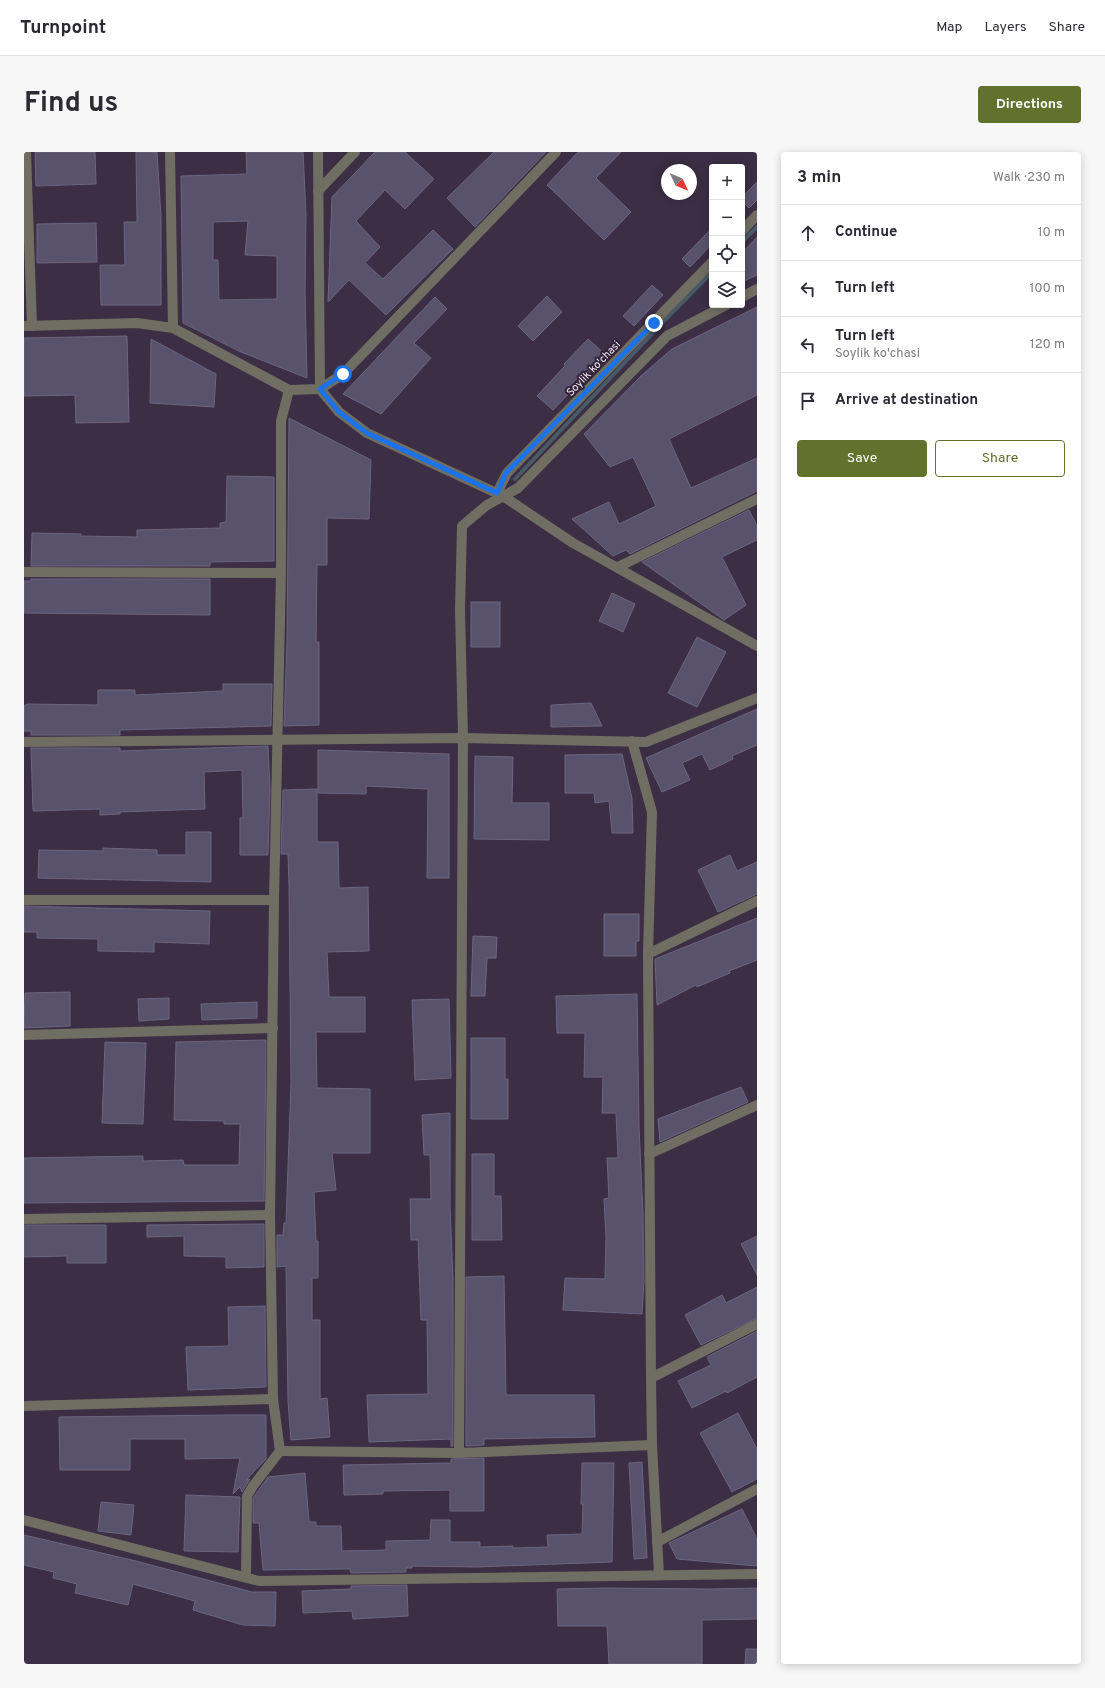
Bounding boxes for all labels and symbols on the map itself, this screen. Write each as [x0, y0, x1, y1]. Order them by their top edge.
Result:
north arrow [661, 164, 697, 200]
route end [645, 314, 663, 332]
street label: Soylik ko'chasi [564, 338, 624, 399]
route start [334, 365, 352, 383]

